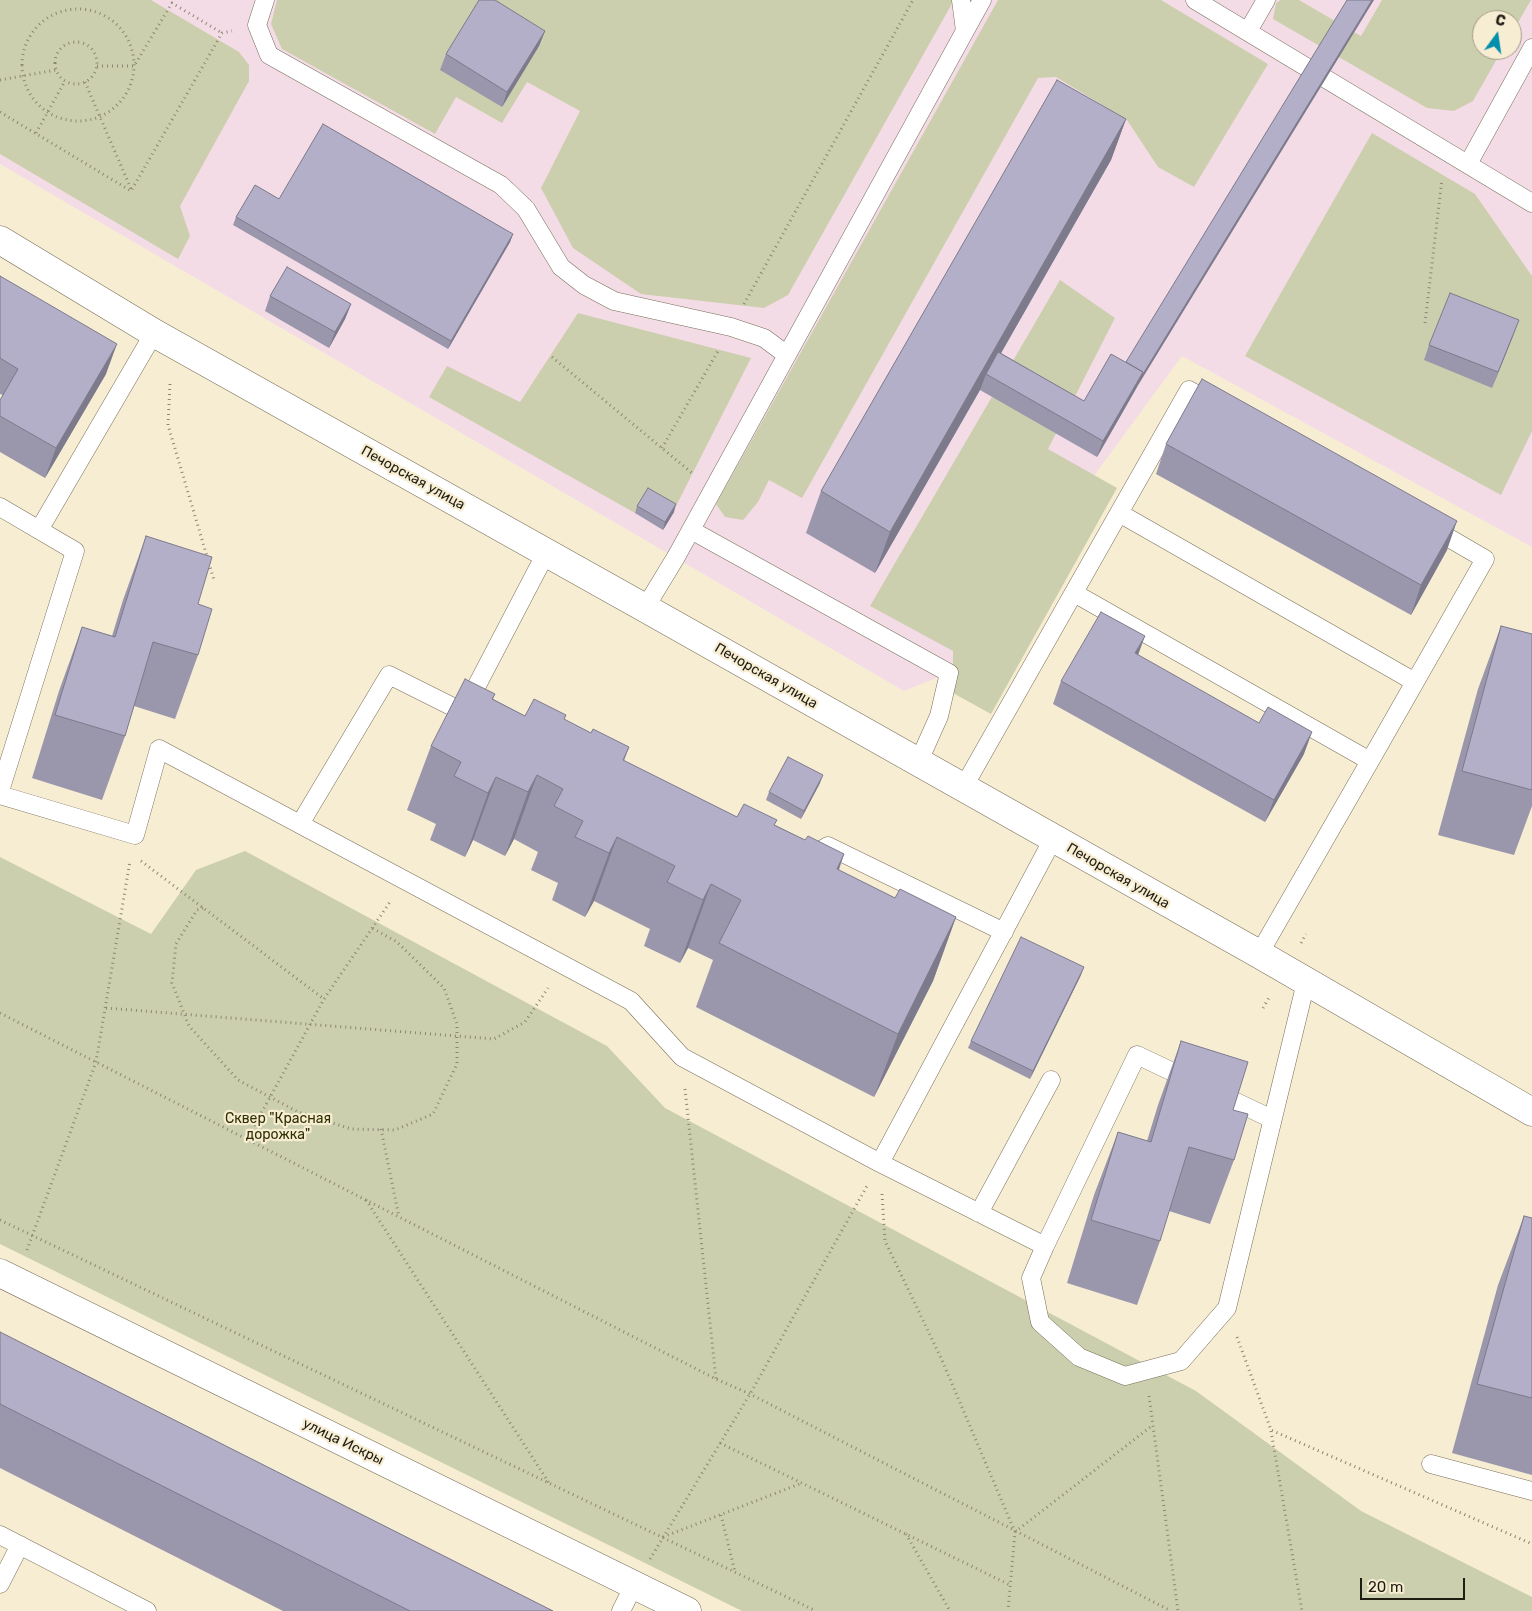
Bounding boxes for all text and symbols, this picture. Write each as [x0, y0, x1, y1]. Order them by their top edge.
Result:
north arrow [1472, 10, 1522, 60]
text: С [1494, 11, 1507, 30]
street label: Печорская улица [358, 442, 468, 514]
street label: Печорская улица [711, 640, 821, 712]
street label: Печорская улица [1063, 840, 1173, 912]
park label: Сквер "Красная дорожка" [225, 1111, 331, 1144]
street label: улица Искры [300, 1415, 386, 1469]
scale bar [1362, 1568, 1467, 1600]
text: 20 m [1368, 1578, 1403, 1596]

